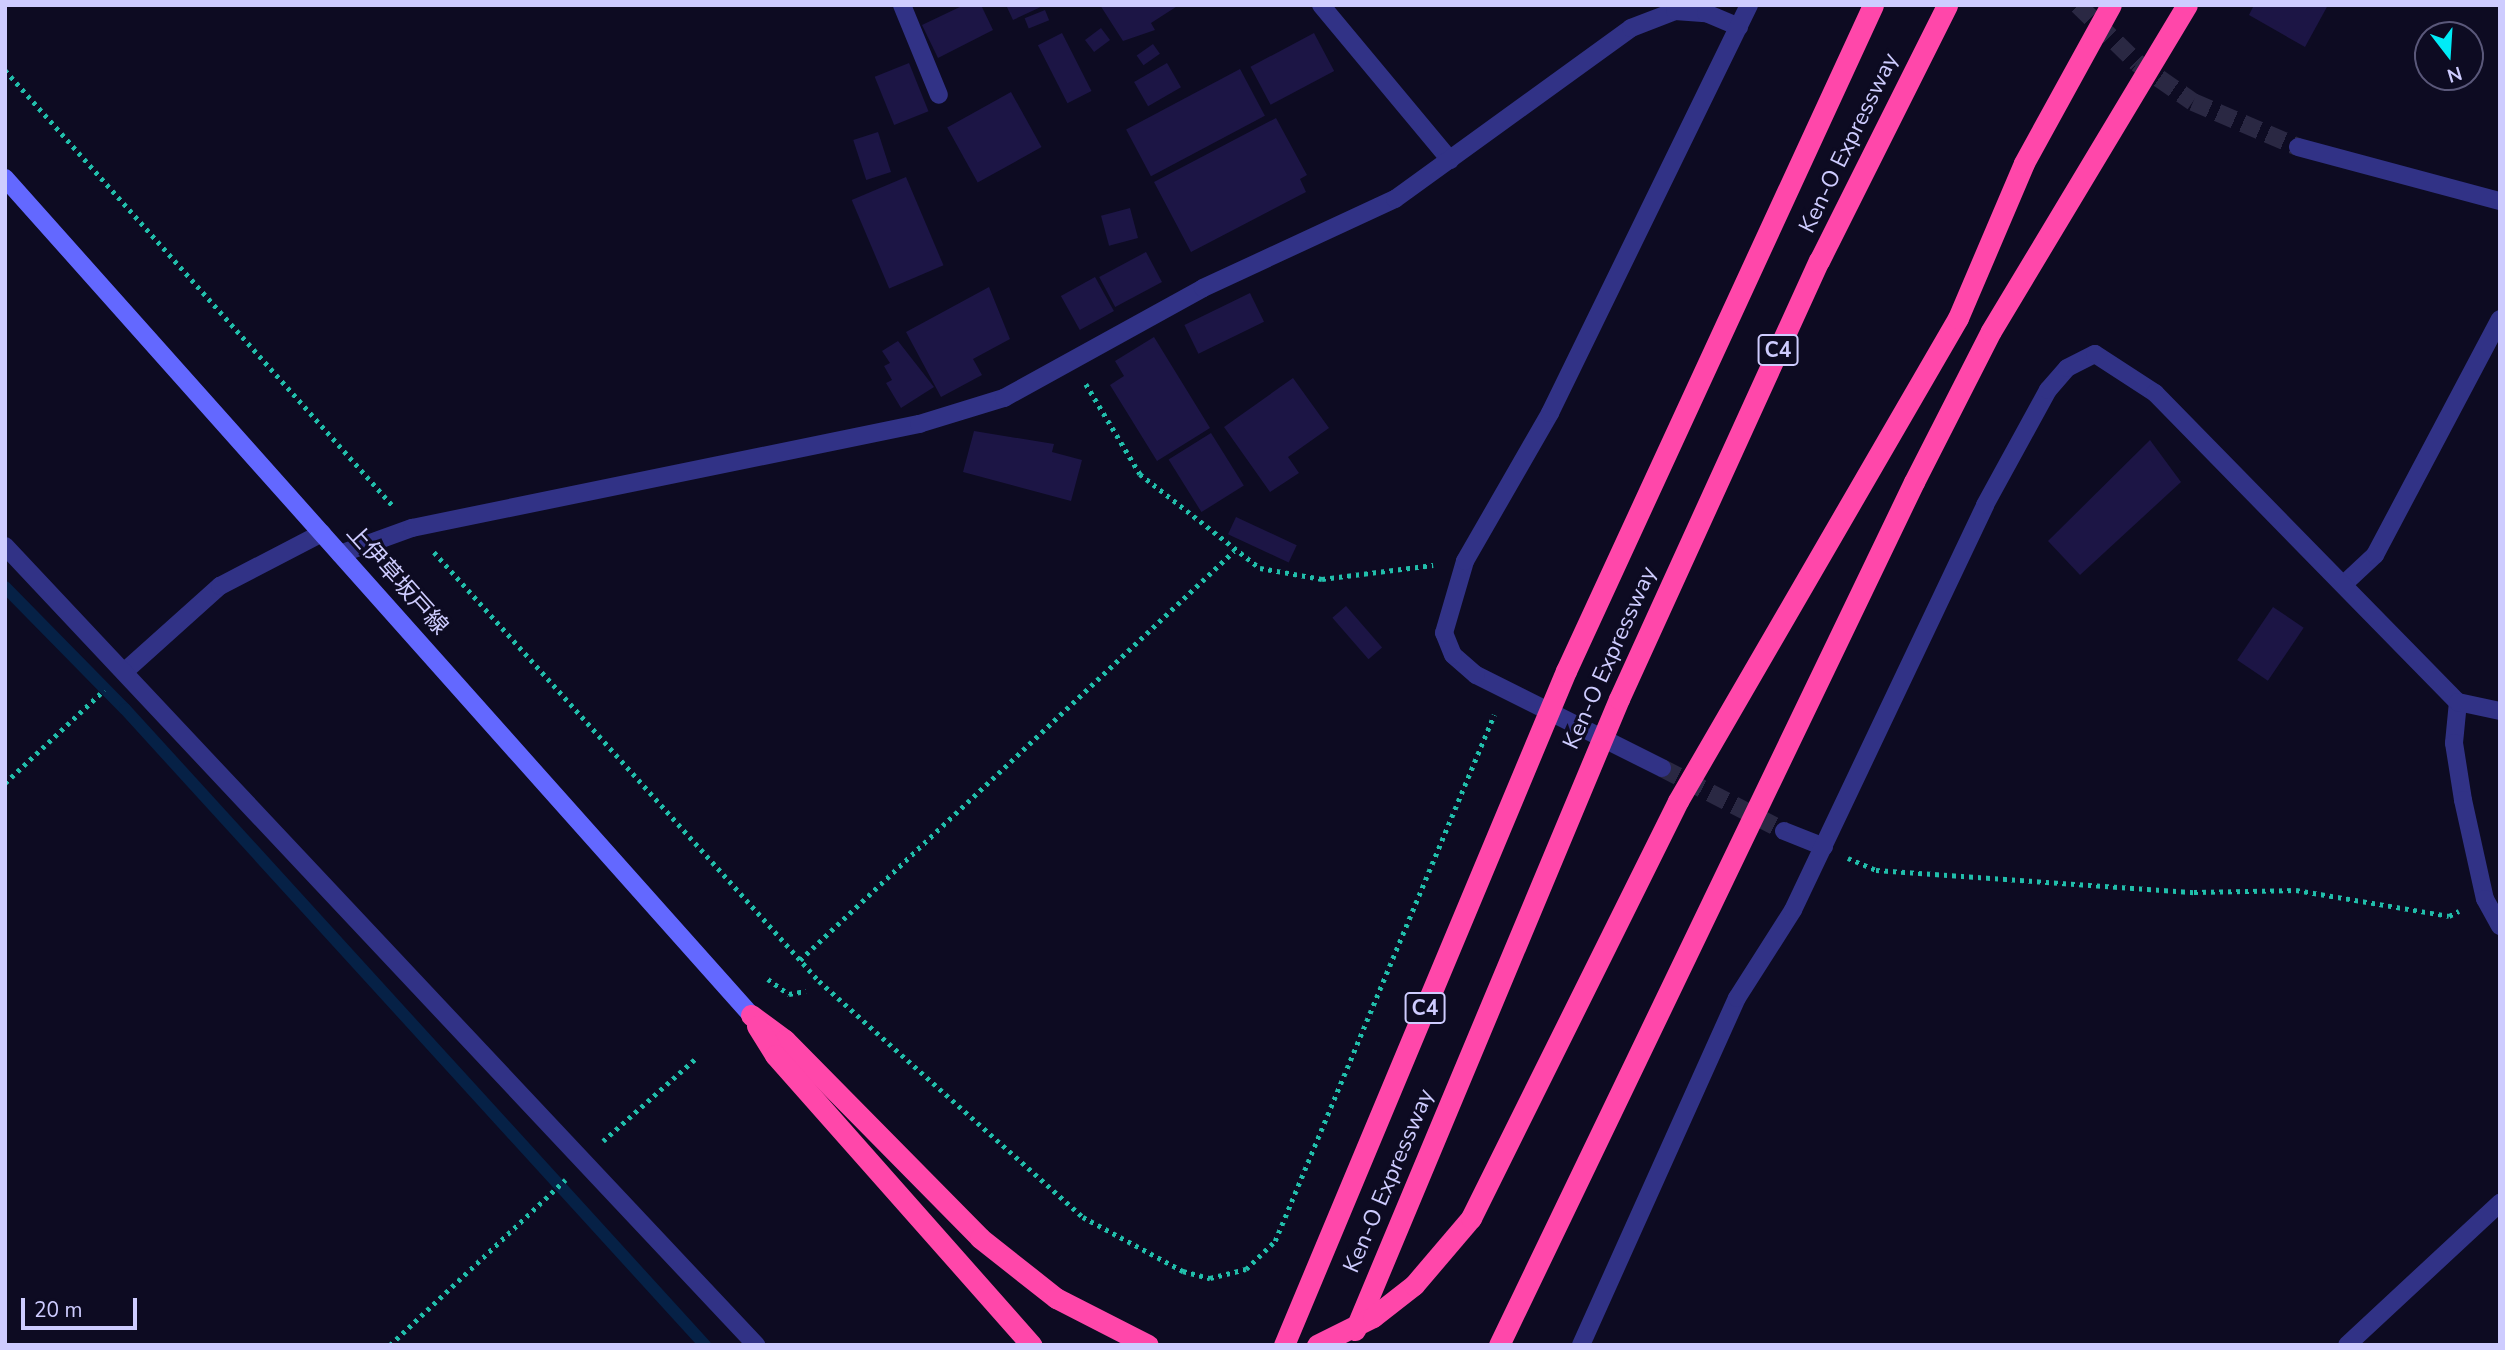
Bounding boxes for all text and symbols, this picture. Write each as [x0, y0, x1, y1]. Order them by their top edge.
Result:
north arrow [2414, 21, 2484, 91]
street label: Ken-O Expressway [1793, 48, 1905, 238]
text: N [2444, 60, 2465, 89]
road number: C4 [1757, 332, 1799, 368]
street label: 上伊草坂戸線 [341, 519, 453, 641]
street label: Ken-O Expressway [1557, 562, 1663, 754]
road number: C4 [1404, 990, 1446, 1026]
street label: Ken-O Expressway [1338, 1085, 1440, 1277]
scale bar [24, 1284, 140, 1328]
text: 20 m [34, 1296, 83, 1324]

